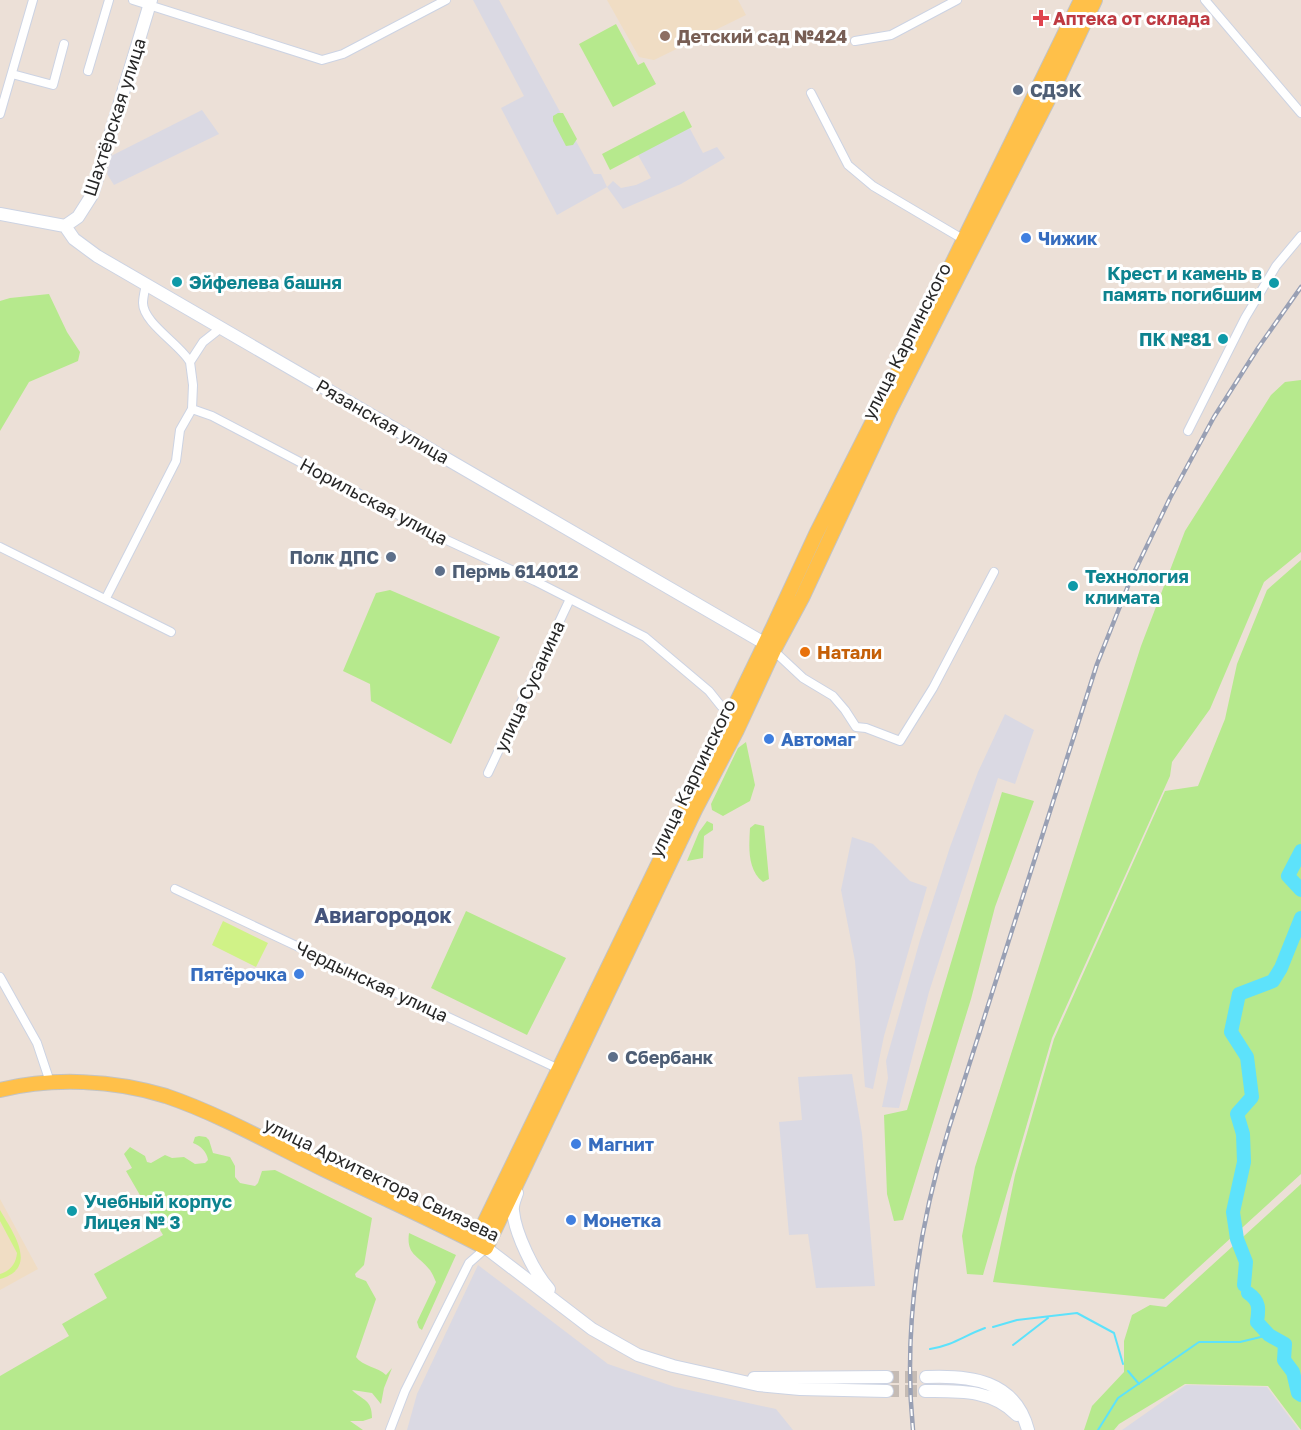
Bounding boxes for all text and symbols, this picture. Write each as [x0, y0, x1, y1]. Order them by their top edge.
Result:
place label: Аптека от склада [1053, 7, 1210, 29]
marker: Аптека от склада [1034, 11, 1048, 25]
place label: Детский сад №424 [677, 25, 847, 47]
marker: Детский сад №424 [658, 29, 672, 43]
street label: Шахтёрская улица [78, 35, 150, 199]
place label: СДЭК [1030, 79, 1082, 101]
marker: СДЭК [1011, 83, 1025, 97]
place label: Чижик [1038, 227, 1098, 249]
marker: Чижик [1019, 231, 1033, 245]
street label: улица Карпинского [857, 259, 955, 423]
place label: Крест и камень в память погибшим [1103, 262, 1262, 305]
place label: Эйфелева башня [189, 271, 342, 293]
marker: Эйфелева башня [170, 275, 184, 289]
marker: Крест и камень в память погибшим [1267, 276, 1281, 290]
place label: ПК №81 [1139, 328, 1211, 350]
marker: ПК №81 [1216, 332, 1230, 346]
street label: Рязанская улица [312, 374, 454, 468]
street label: Норильская улица [296, 453, 452, 549]
place label: Полк ДПС [289, 546, 379, 568]
marker: Полк ДПС [384, 550, 398, 564]
place label: Пермь 614012 [452, 560, 578, 582]
marker: Пермь 614012 [433, 564, 447, 578]
place label: Технология климата [1085, 565, 1189, 608]
marker: Технология климата [1066, 579, 1080, 593]
street label: улица Сусанина [489, 617, 569, 755]
place label: Натали [817, 641, 882, 663]
marker: Натали [798, 645, 812, 659]
street label: улица Карпинского [644, 695, 740, 861]
place label: Автомаг [781, 728, 856, 750]
marker: Автомаг [762, 732, 776, 746]
district label: Авиагородок [314, 902, 452, 928]
street label: Чердынская улица [292, 936, 452, 1026]
place label: Пятёрочка [190, 963, 287, 985]
marker: Пятёрочка [292, 967, 306, 981]
place label: Сбербанк [625, 1046, 714, 1068]
marker: Сбербанк [606, 1050, 620, 1064]
street label: улица Архитектора Свиязева [261, 1112, 503, 1246]
place label: Магнит [588, 1133, 654, 1155]
marker: Магнит [569, 1137, 583, 1151]
place label: Учебный корпус Лицея № 3 [84, 1190, 232, 1233]
marker: Учебный корпус Лицея № 3 [65, 1204, 79, 1218]
place label: Монетка [583, 1209, 661, 1231]
marker: Монетка [564, 1213, 578, 1227]

